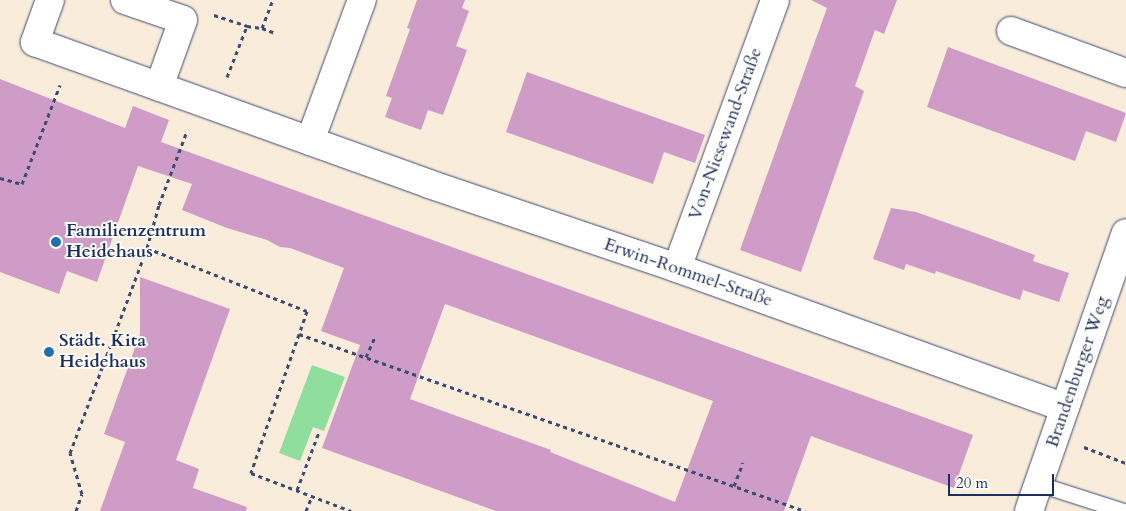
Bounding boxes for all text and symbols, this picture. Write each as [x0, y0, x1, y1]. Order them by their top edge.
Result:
street label: Von-Niesewand-Straße [685, 45, 767, 223]
place label: Familienzentrum Heidehaus [66, 221, 206, 264]
street label: Erwin-Rommel-Straße [601, 234, 775, 312]
marker: Familienzentrum Heidehaus [50, 236, 62, 248]
street label: Brandenburger Weg [1042, 293, 1114, 451]
place label: Städt. Kita Heidehaus [59, 331, 146, 374]
marker: Städt. Kita Heidehaus [43, 346, 55, 358]
scale bar [951, 464, 1057, 496]
text: 20 m [956, 473, 988, 493]

